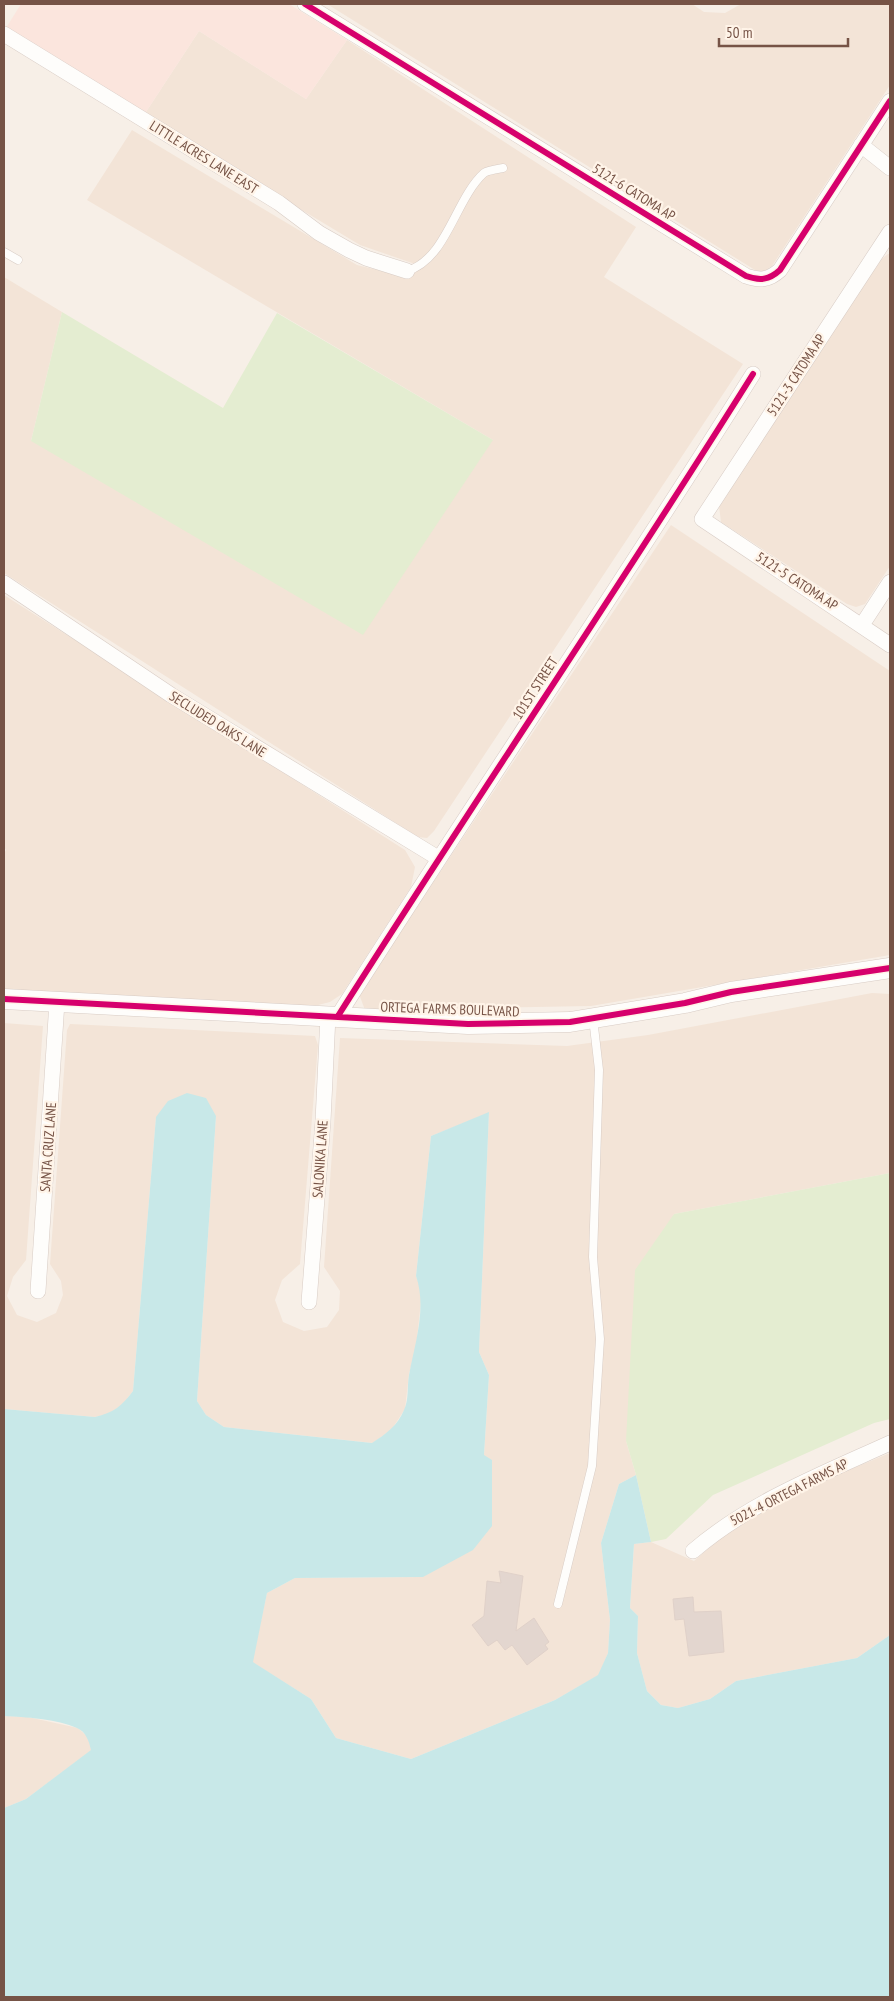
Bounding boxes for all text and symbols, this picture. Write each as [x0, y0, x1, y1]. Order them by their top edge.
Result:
scale bar [719, 15, 848, 47]
text: 50 m [726, 23, 752, 42]
street label: LITTLE ACRES LANE EAST [146, 116, 262, 198]
street label: 5121-6 CATOMA AP [589, 159, 679, 225]
street label: 5121-3 CATOMA AP [763, 330, 829, 420]
street label: 5121-5 CATOMA AP [752, 548, 842, 614]
street label: 101ST STREET [508, 653, 562, 723]
street label: SECLUDED OAKS LANE [166, 687, 270, 761]
street label: ORTEGA FARMS BOULEVARD [380, 998, 520, 1020]
street label: SANTA CRUZ LANE [36, 1102, 60, 1192]
street label: SALONIKA LANE [308, 1120, 332, 1198]
street label: 5021-4 ORTEGA FARMS AP [727, 1454, 851, 1530]

